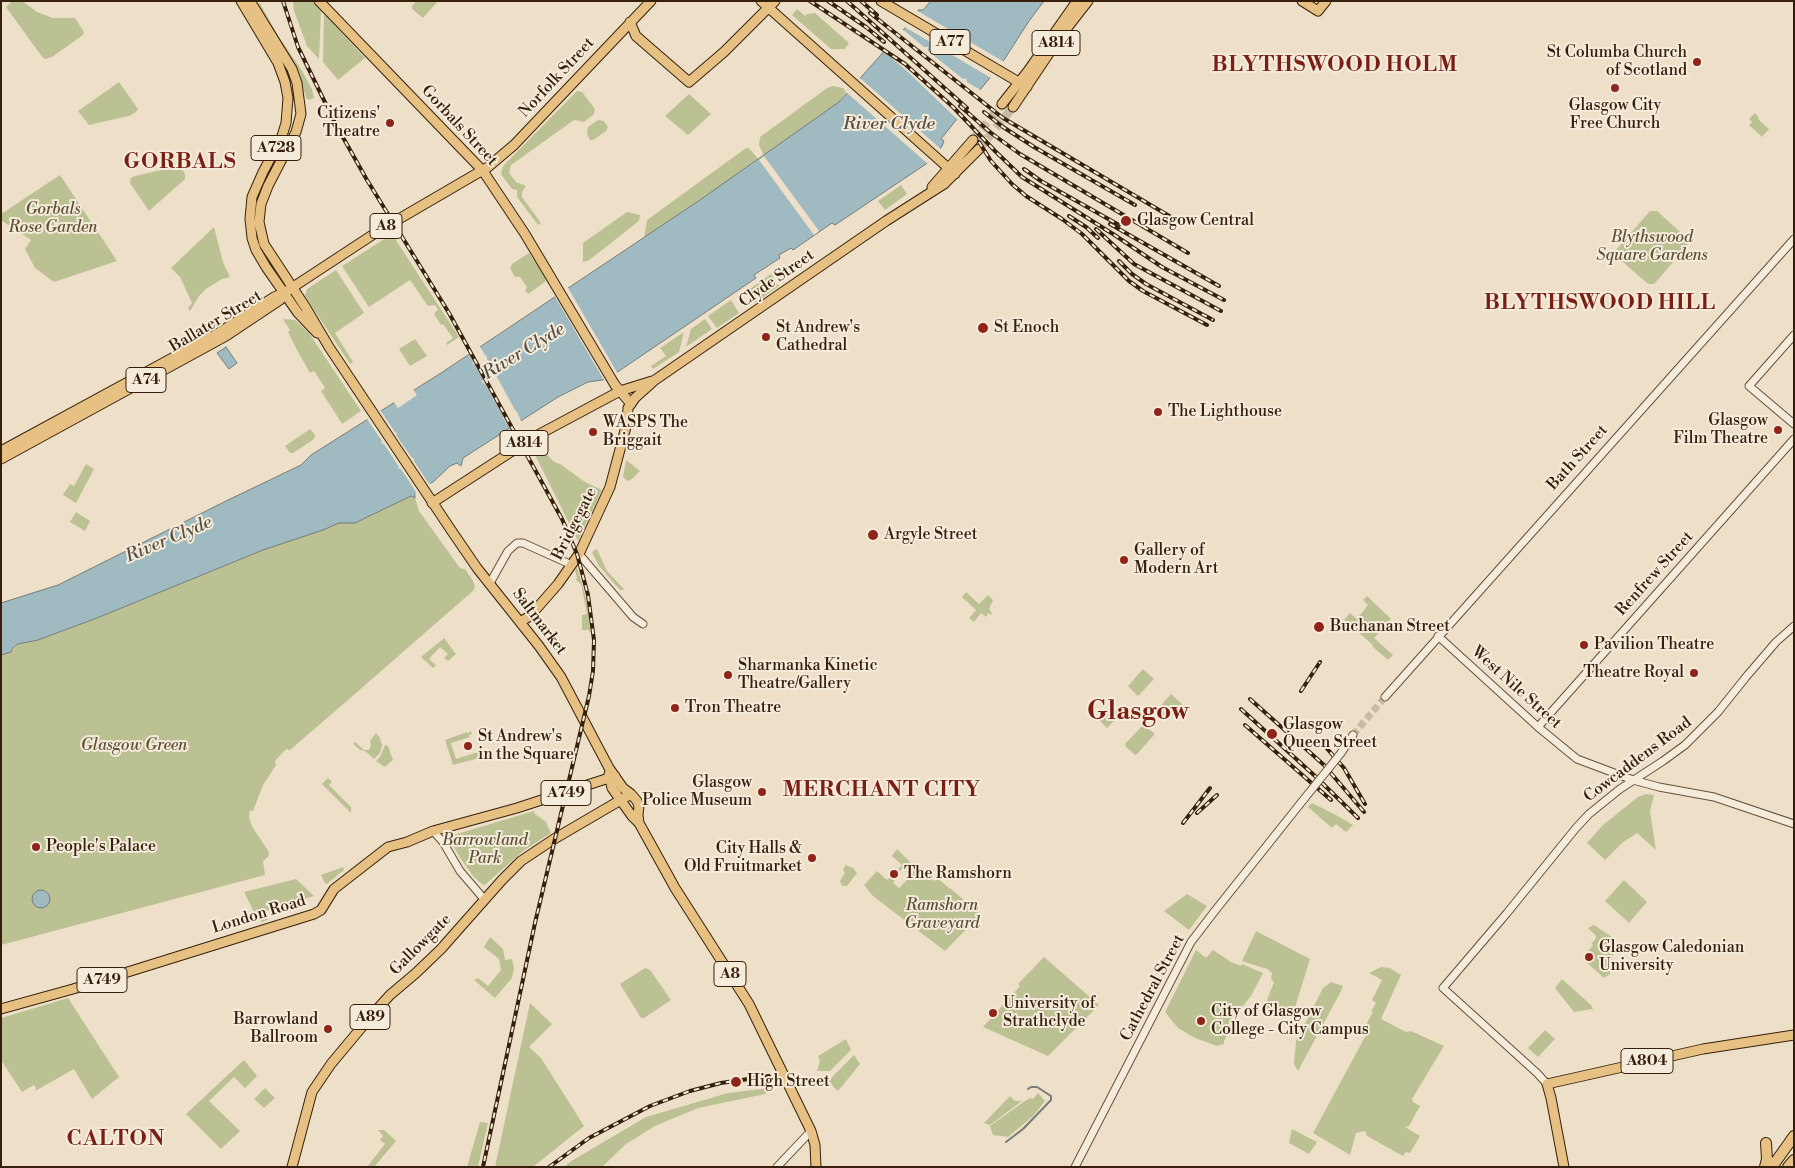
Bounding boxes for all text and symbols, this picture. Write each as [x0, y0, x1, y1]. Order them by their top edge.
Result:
road number: A77 [930, 30, 970, 54]
road number: A814 [1032, 30, 1080, 56]
street label: Norfolk Street [515, 34, 599, 122]
place label: St Columba Church of Scotland [1547, 43, 1687, 81]
district label: BLYTHSWOOD HOLM [1210, 53, 1460, 79]
marker: St Columba Church of Scotland [1691, 56, 1703, 68]
street label: Gorbals Street [417, 82, 501, 170]
marker: Glasgow City Free Church [1609, 82, 1621, 94]
place label: Glasgow City Free Church [1569, 96, 1661, 134]
place label: Citizens' Theatre [317, 104, 380, 142]
water label: River Clyde [843, 114, 935, 136]
marker: Citizens' Theatre [384, 117, 396, 129]
road number: A728 [251, 136, 301, 160]
district label: GORBALS [123, 150, 237, 176]
park label: Gorbals Rose Garden [9, 200, 97, 238]
place label: Glasgow Central [1137, 211, 1254, 231]
road number: A8 [370, 214, 402, 238]
marker: Glasgow Central [1119, 214, 1133, 228]
park label: Blythswood Square Gardens [1596, 228, 1708, 266]
street label: Clyde Street [736, 246, 818, 312]
street label: Ballater Street [166, 287, 266, 357]
district label: BLYTHSWOOD HILL [1482, 291, 1718, 317]
place label: St Andrew's Cathedral [776, 318, 860, 356]
place label: St Enoch [994, 318, 1059, 338]
water label: River Clyde [479, 319, 569, 385]
marker: St Enoch [976, 321, 990, 335]
marker: St Andrew's Cathedral [760, 331, 772, 343]
road number: A74 [126, 368, 166, 392]
place label: The Lighthouse [1168, 402, 1282, 422]
marker: The Lighthouse [1152, 406, 1164, 418]
place label: Glasgow Film Theatre [1673, 411, 1768, 449]
place label: WASPS The Briggait [603, 413, 688, 451]
street label: Bath Street [1544, 421, 1612, 495]
marker: Glasgow Film Theatre [1772, 424, 1784, 436]
marker: WASPS The Briggait [587, 426, 599, 438]
road number: A814 [500, 430, 548, 456]
street label: Bridgegate [549, 484, 601, 564]
water label: River Clyde [122, 512, 216, 568]
place label: Argyle Street [884, 525, 977, 545]
marker: Argyle Street [866, 528, 880, 542]
street label: Renfrew Street [1612, 528, 1698, 620]
place label: Gallery of Modern Art [1134, 541, 1218, 579]
marker: Gallery of Modern Art [1118, 554, 1130, 566]
street label: Saltmarket [508, 585, 570, 659]
place label: Buchanan Street [1330, 617, 1450, 637]
marker: Buchanan Street [1312, 620, 1326, 634]
place label: Pavilion Theatre [1594, 635, 1714, 655]
marker: Pavilion Theatre [1578, 639, 1590, 651]
street label: West Nile Street [1467, 643, 1565, 733]
place label: Sharmanka Kinetic Theatre/Gallery [738, 656, 878, 694]
place label: Theatre Royal [1583, 663, 1684, 683]
marker: Theatre Royal [1688, 667, 1700, 679]
marker: Sharmanka Kinetic Theatre/Gallery [722, 669, 734, 681]
district label: Glasgow [1087, 697, 1189, 729]
place label: Tron Theatre [685, 698, 781, 718]
marker: Tron Theatre [669, 702, 681, 714]
street label: Cowcaddens Road [1580, 713, 1696, 807]
place label: Glasgow Queen Street [1283, 715, 1377, 753]
place label: St Andrew's in the Square [478, 727, 574, 765]
marker: Glasgow Queen Street [1265, 727, 1279, 741]
park label: Glasgow Green [81, 736, 187, 756]
marker: St Andrew's in the Square [462, 740, 474, 752]
place label: Glasgow Police Museum [642, 773, 752, 811]
district label: MERCHANT CITY [781, 778, 983, 804]
road number: A749 [541, 780, 591, 806]
marker: Glasgow Police Museum [756, 786, 768, 798]
park label: Barrowland Park [442, 831, 528, 869]
place label: People's Palace [46, 837, 156, 857]
place label: City Halls & Old Fruitmarket [684, 839, 802, 877]
marker: People's Palace [30, 841, 42, 853]
marker: City Halls & Old Fruitmarket [806, 852, 818, 864]
place label: The Ramshorn [904, 864, 1012, 884]
marker: The Ramshorn [888, 868, 900, 880]
street label: London Road [210, 892, 308, 938]
park label: Ramshorn Graveyard [905, 896, 979, 934]
street label: Gallowgate [386, 910, 456, 980]
street label: Cathedral Street [1117, 931, 1189, 1045]
place label: Glasgow Caledonian University [1599, 938, 1744, 976]
marker: Glasgow Caledonian University [1583, 951, 1595, 963]
road number: A8 [714, 962, 746, 986]
road number: A749 [77, 968, 127, 992]
place label: University of Strathclyde [1003, 994, 1095, 1032]
place label: City of Glasgow College - City Campus [1211, 1002, 1369, 1040]
road number: A89 [350, 1004, 390, 1030]
marker: University of Strathclyde [987, 1007, 999, 1019]
place label: Barrowland Ballroom [234, 1010, 318, 1048]
marker: City of Glasgow College - City Campus [1195, 1015, 1207, 1027]
marker: Barrowland Ballroom [322, 1023, 334, 1035]
road number: A804 [1621, 1048, 1673, 1074]
place label: High Street [747, 1072, 830, 1092]
marker: High Street [729, 1075, 743, 1089]
district label: CALTON [66, 1127, 166, 1153]

